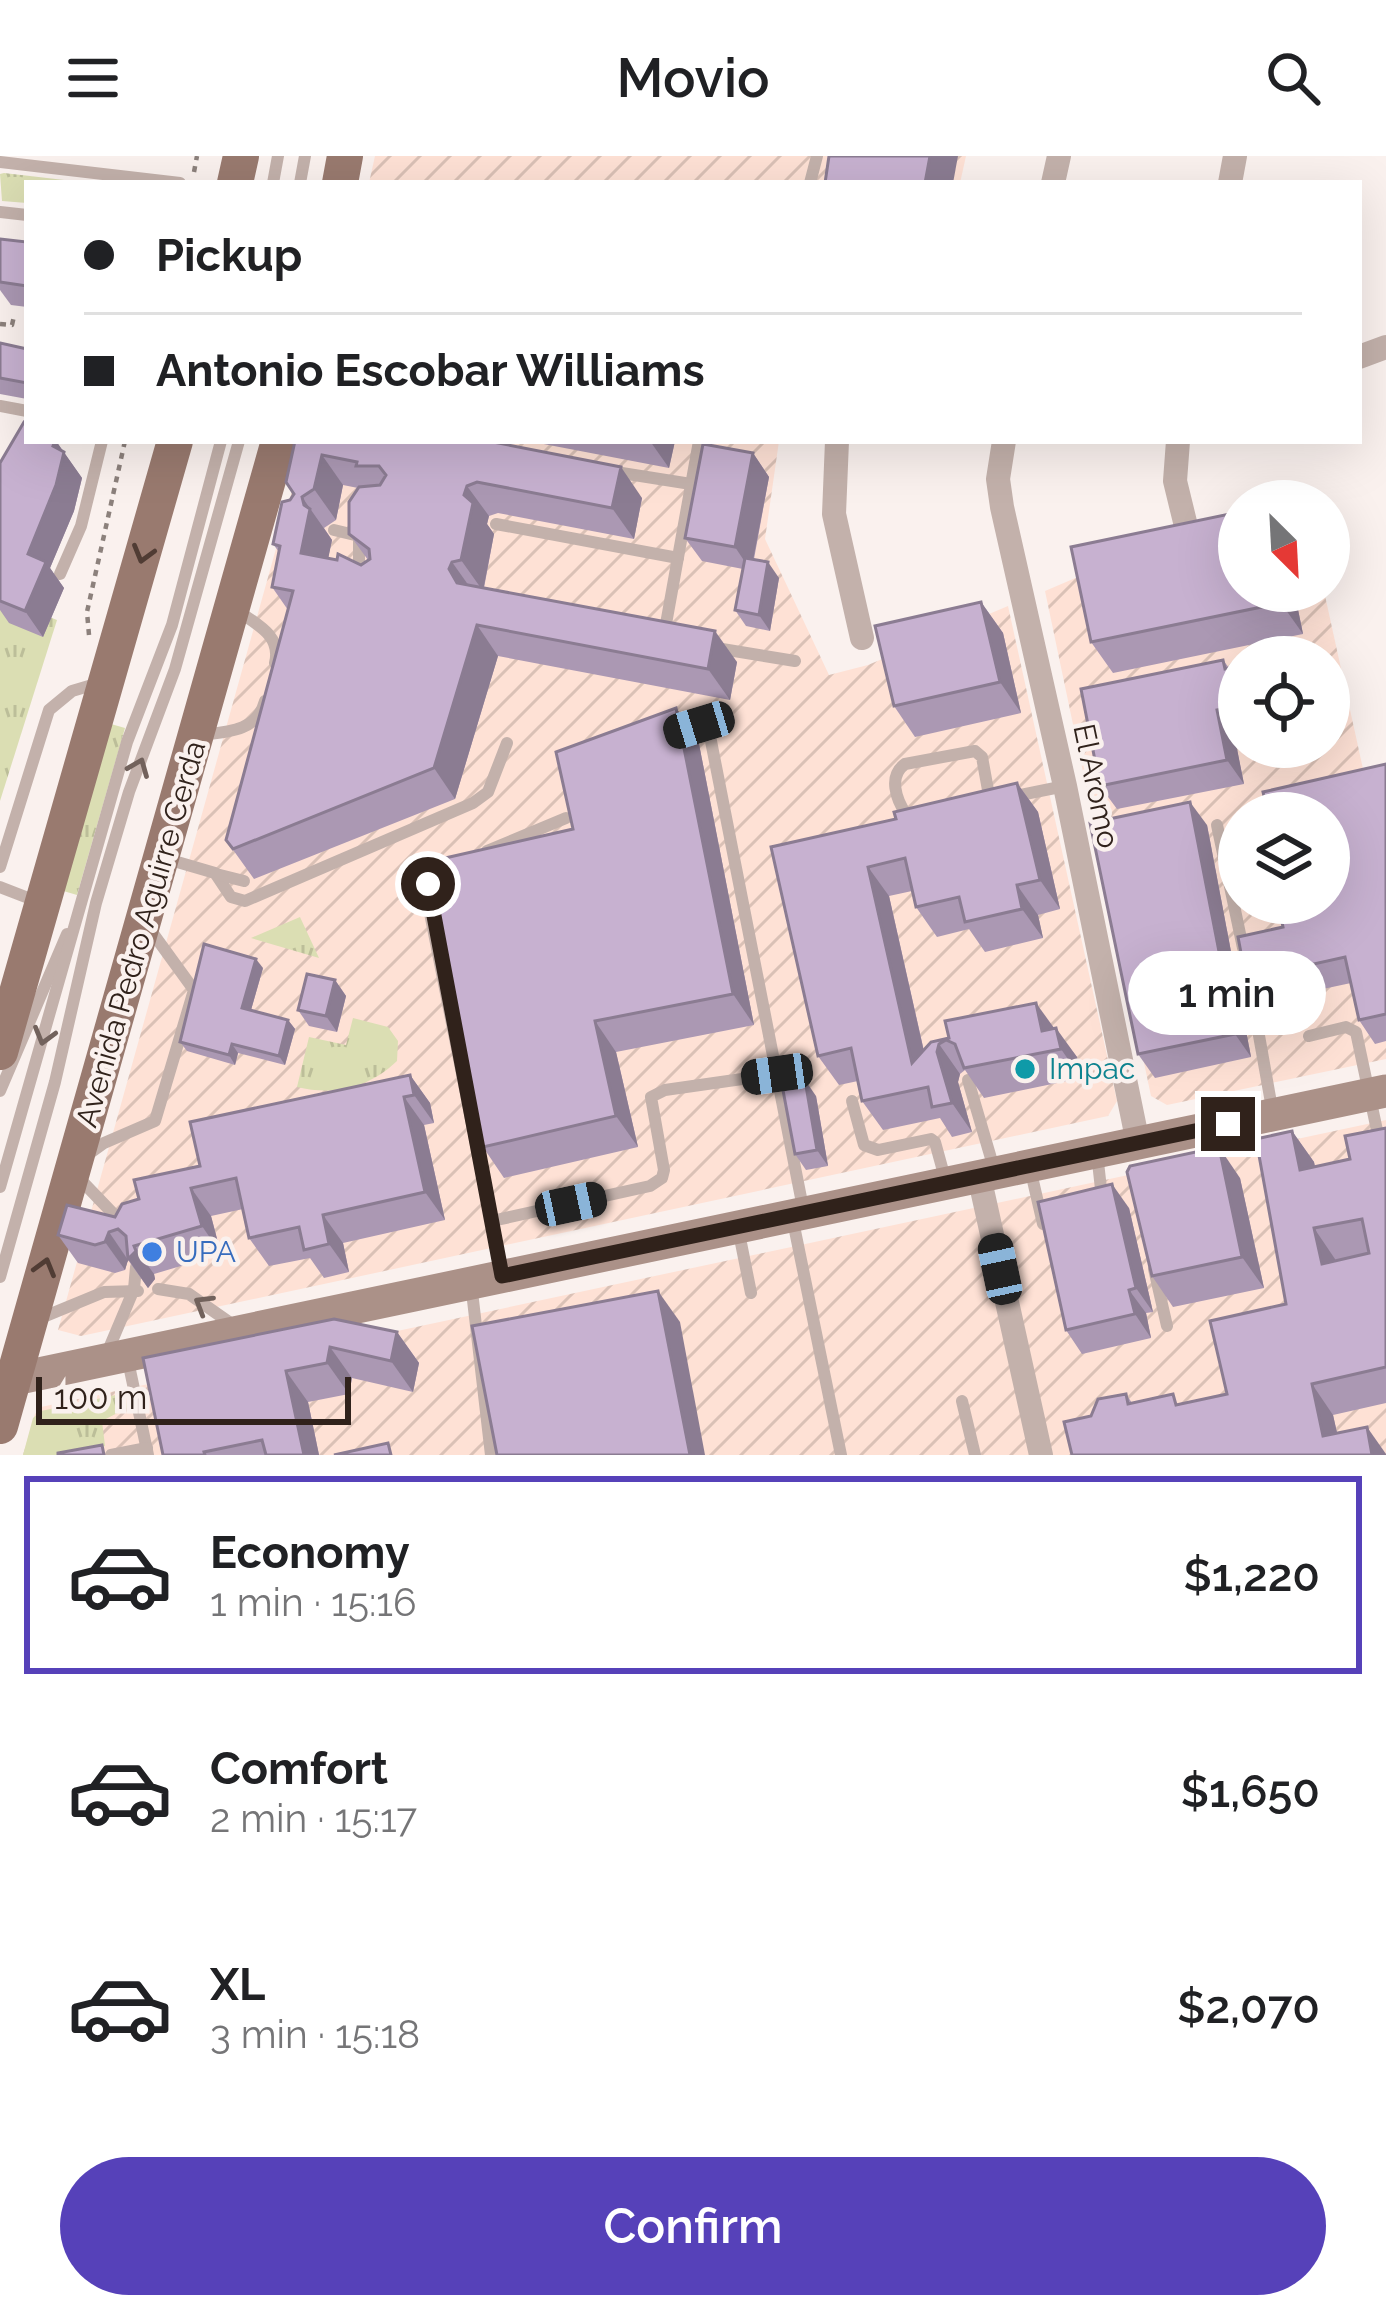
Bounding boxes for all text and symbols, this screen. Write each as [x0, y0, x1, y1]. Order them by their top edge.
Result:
icon: menu [60, 45, 126, 111]
icon: search [1260, 45, 1326, 111]
text: Movio [617, 46, 769, 110]
text: Pickup [156, 229, 302, 282]
text: Antonio Escobar Williams [156, 344, 705, 397]
north arrow [1218, 480, 1350, 612]
map controls [1218, 480, 1350, 924]
one-way arrow [133, 543, 158, 563]
button: locate [1218, 636, 1350, 768]
car [659, 697, 739, 753]
street label: El Aromo [1066, 721, 1127, 851]
street label: Avenida Pedro Aguirre Cerda [69, 737, 212, 1131]
one-way arrow [125, 757, 149, 778]
button: layers [1218, 792, 1350, 924]
route start [401, 857, 455, 911]
callout: 1 min [1129, 950, 1327, 1034]
text: 1 min [1179, 970, 1275, 1016]
one-way arrow [33, 1025, 58, 1046]
car [739, 1051, 815, 1097]
place label: Impac [1049, 1051, 1135, 1086]
marker: Impac [1012, 1056, 1038, 1082]
route end [1201, 1097, 1255, 1151]
car [532, 1179, 610, 1229]
car [975, 1230, 1025, 1308]
place label: UPA [176, 1234, 236, 1269]
marker: UPA [139, 1239, 165, 1265]
one-way arrow [31, 1257, 56, 1277]
one-way arrow [194, 1295, 215, 1318]
scale bar [36, 1371, 351, 1424]
text: 100 m [54, 1378, 147, 1417]
icon: car [66, 1521, 174, 1629]
text: Economy [210, 1526, 410, 1579]
text: $1,220 [1184, 1549, 1320, 1602]
text: 1 min · 15:16 [210, 1579, 416, 1625]
icon: car [66, 1737, 174, 1845]
text: Comfort [210, 1742, 388, 1795]
text: $1,650 [1181, 1765, 1320, 1818]
text: 2 min · 15:17 [210, 1795, 417, 1841]
icon: car [66, 1953, 174, 2061]
text: XL [210, 1958, 265, 2011]
text: $2,070 [1177, 1981, 1320, 2034]
text: 3 min · 15:18 [210, 2011, 420, 2057]
button: Confirm [60, 2157, 1326, 2295]

